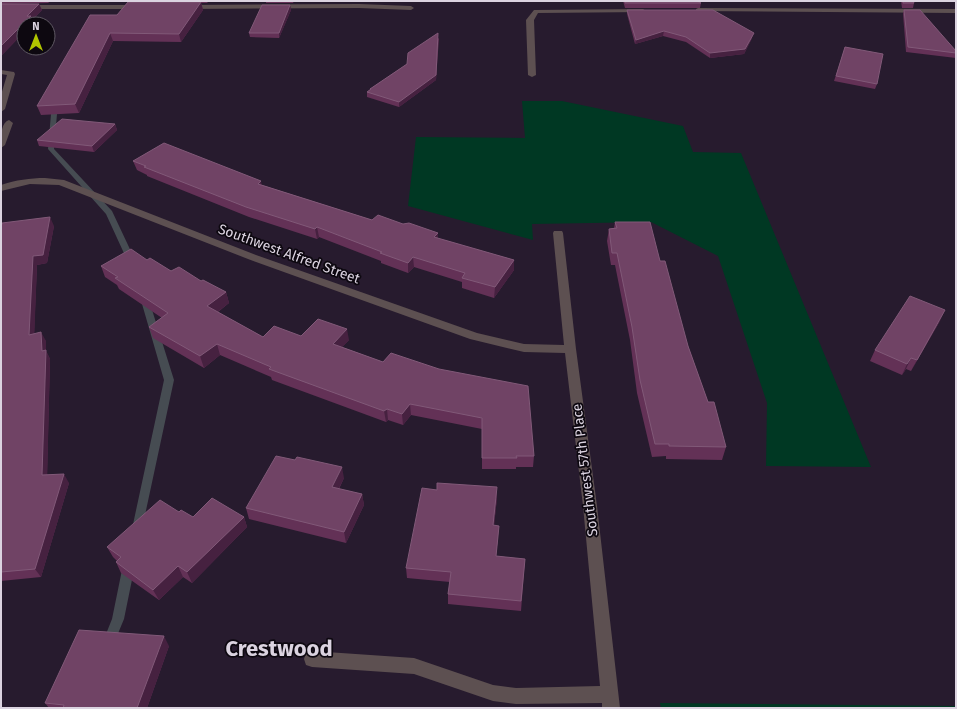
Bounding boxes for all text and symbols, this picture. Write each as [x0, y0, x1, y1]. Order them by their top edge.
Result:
north arrow [16, 16, 56, 56]
text: N [32, 20, 40, 33]
street label: Southwest Alfred Street [216, 220, 363, 288]
street label: Southwest 57th Place [568, 403, 602, 537]
district label: Crestwood [225, 635, 333, 662]

